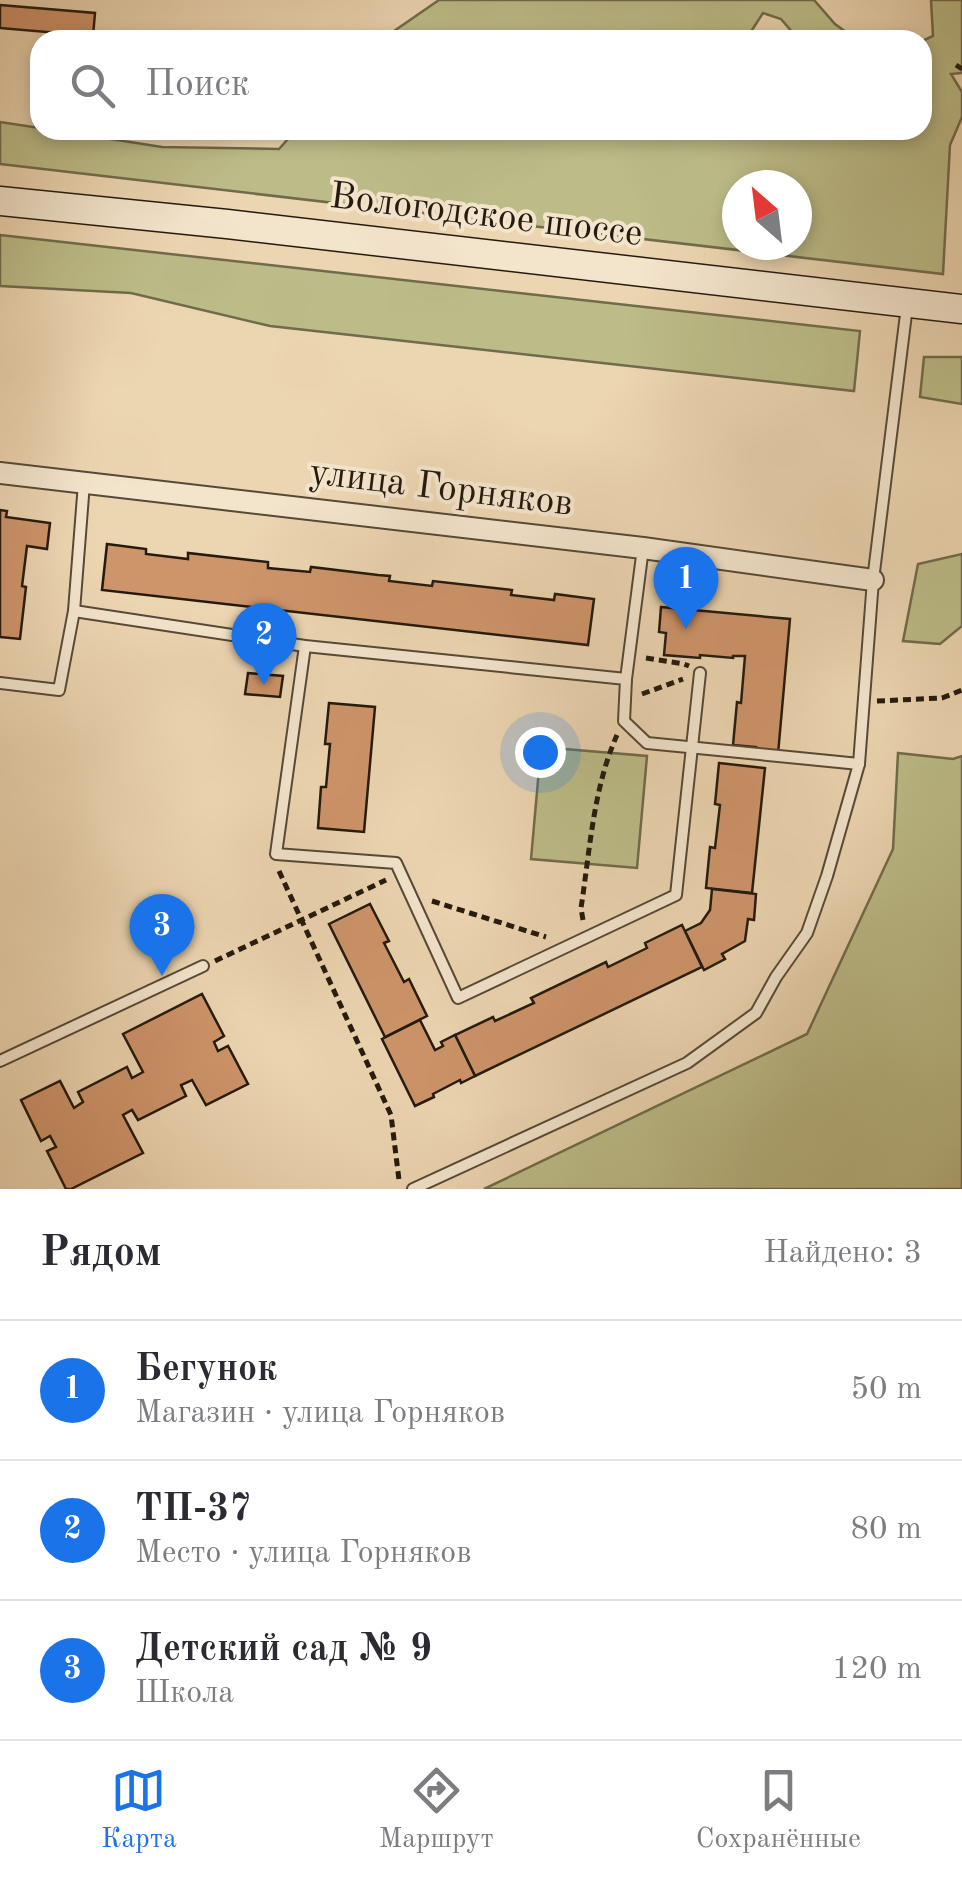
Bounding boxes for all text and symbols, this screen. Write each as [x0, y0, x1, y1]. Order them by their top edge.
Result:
search box [30, 30, 932, 140]
icon: search [65, 58, 120, 113]
text: Поиск [145, 66, 250, 104]
north arrow [722, 170, 812, 260]
street label: Вологодское шоссе [327, 178, 645, 254]
street label: улица Горняков [307, 454, 575, 524]
pin: 1 [654, 546, 718, 629]
pin: 2 [232, 602, 296, 685]
your location [515, 727, 566, 778]
pin: 3 [130, 894, 194, 976]
text: Рядом [40, 1233, 162, 1275]
text: Найдено: 3 [763, 1238, 922, 1270]
text: Бегунок [135, 1351, 277, 1389]
text: 1 [63, 1374, 82, 1406]
text: 50 m [851, 1374, 922, 1406]
text: Магазин · улица Горняков [135, 1398, 505, 1430]
text: ТП-37 [135, 1491, 251, 1529]
text: 2 [63, 1514, 82, 1546]
text: 80 m [851, 1514, 922, 1546]
text: Место · улица Горняков [135, 1538, 472, 1570]
text: Детский сад № 9 [135, 1631, 432, 1669]
text: 3 [63, 1654, 82, 1686]
text: 120 m [832, 1654, 922, 1686]
text: Школа [135, 1678, 234, 1710]
tab: Карта [101, 1763, 177, 1858]
tab: Маршрут [379, 1763, 494, 1858]
tab: Сохранённые [696, 1763, 861, 1858]

